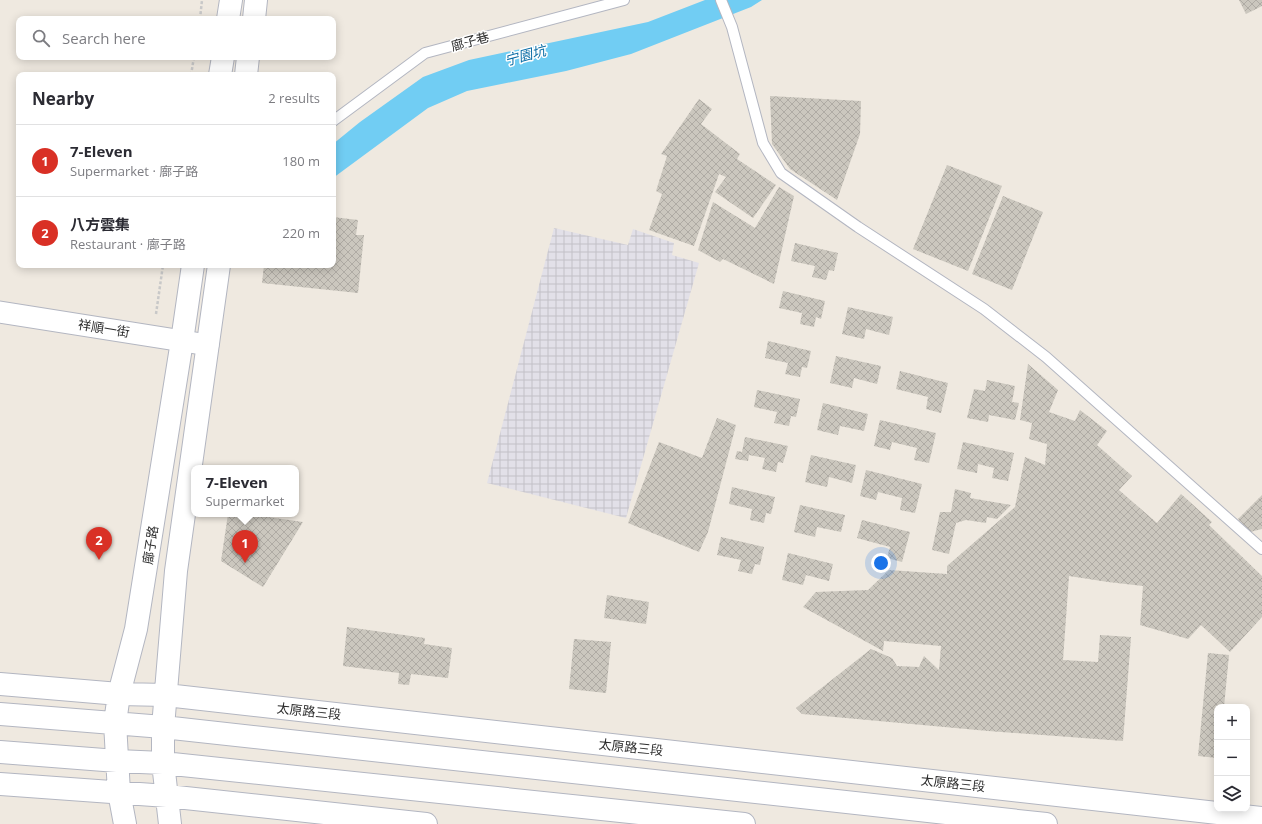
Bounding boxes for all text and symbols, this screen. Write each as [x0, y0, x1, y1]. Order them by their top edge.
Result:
search box [16, 16, 336, 60]
icon: search [30, 27, 52, 49]
street label: 廍子巷 [449, 27, 491, 55]
text: Search here [62, 28, 146, 48]
water label: 宁園坑 [502, 40, 550, 70]
text: Nearby [32, 87, 94, 110]
text: 2 results [268, 89, 320, 107]
text: 7-Eleven [70, 141, 133, 161]
text: 1 [41, 152, 49, 170]
text: 180 m [282, 152, 320, 170]
text: Supermarket · 廍子路 [70, 162, 198, 180]
text: 八方雲集 [70, 214, 130, 234]
text: 2 [41, 224, 49, 242]
text: 220 m [282, 224, 320, 242]
text: Restaurant · 廍子路 [70, 235, 186, 253]
street label: 祥順一街 [77, 315, 131, 341]
popup [191, 465, 299, 517]
text: 7-Eleven [205, 472, 268, 492]
text: Supermarket [205, 492, 285, 510]
street label: 廍子路 [138, 524, 162, 566]
pin: 2 [86, 527, 112, 560]
pin: 1 [232, 530, 258, 563]
your location [871, 553, 891, 573]
street label: 太原路三段 [276, 699, 342, 723]
map controls [1214, 704, 1250, 812]
button: + [1214, 704, 1250, 740]
street label: 太原路三段 [598, 735, 664, 759]
button: − [1214, 740, 1250, 776]
street label: 太原路三段 [920, 771, 986, 795]
button: layers [1214, 776, 1250, 812]

